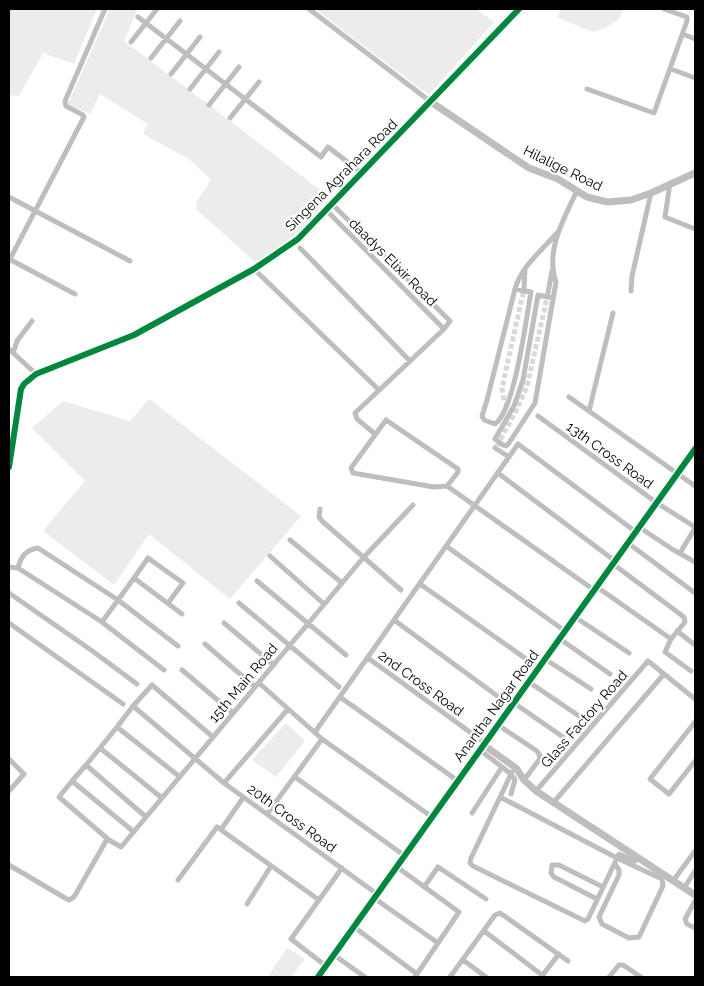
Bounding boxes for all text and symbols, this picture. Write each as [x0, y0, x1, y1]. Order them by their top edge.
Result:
street label: Singena Agrahara Road [282, 116, 400, 234]
street label: Hilalige Road [521, 142, 605, 194]
street label: daadys Elixir Road [346, 215, 440, 309]
street label: 13th Cross Road [564, 418, 656, 492]
street label: 15th Main Road [205, 640, 281, 726]
street label: 2nd Cross Road [375, 647, 467, 719]
street label: Anantha Nagar Road [450, 647, 542, 765]
street label: Glass Factory Road [537, 667, 631, 771]
street label: 20th Cross Road [245, 780, 339, 856]

